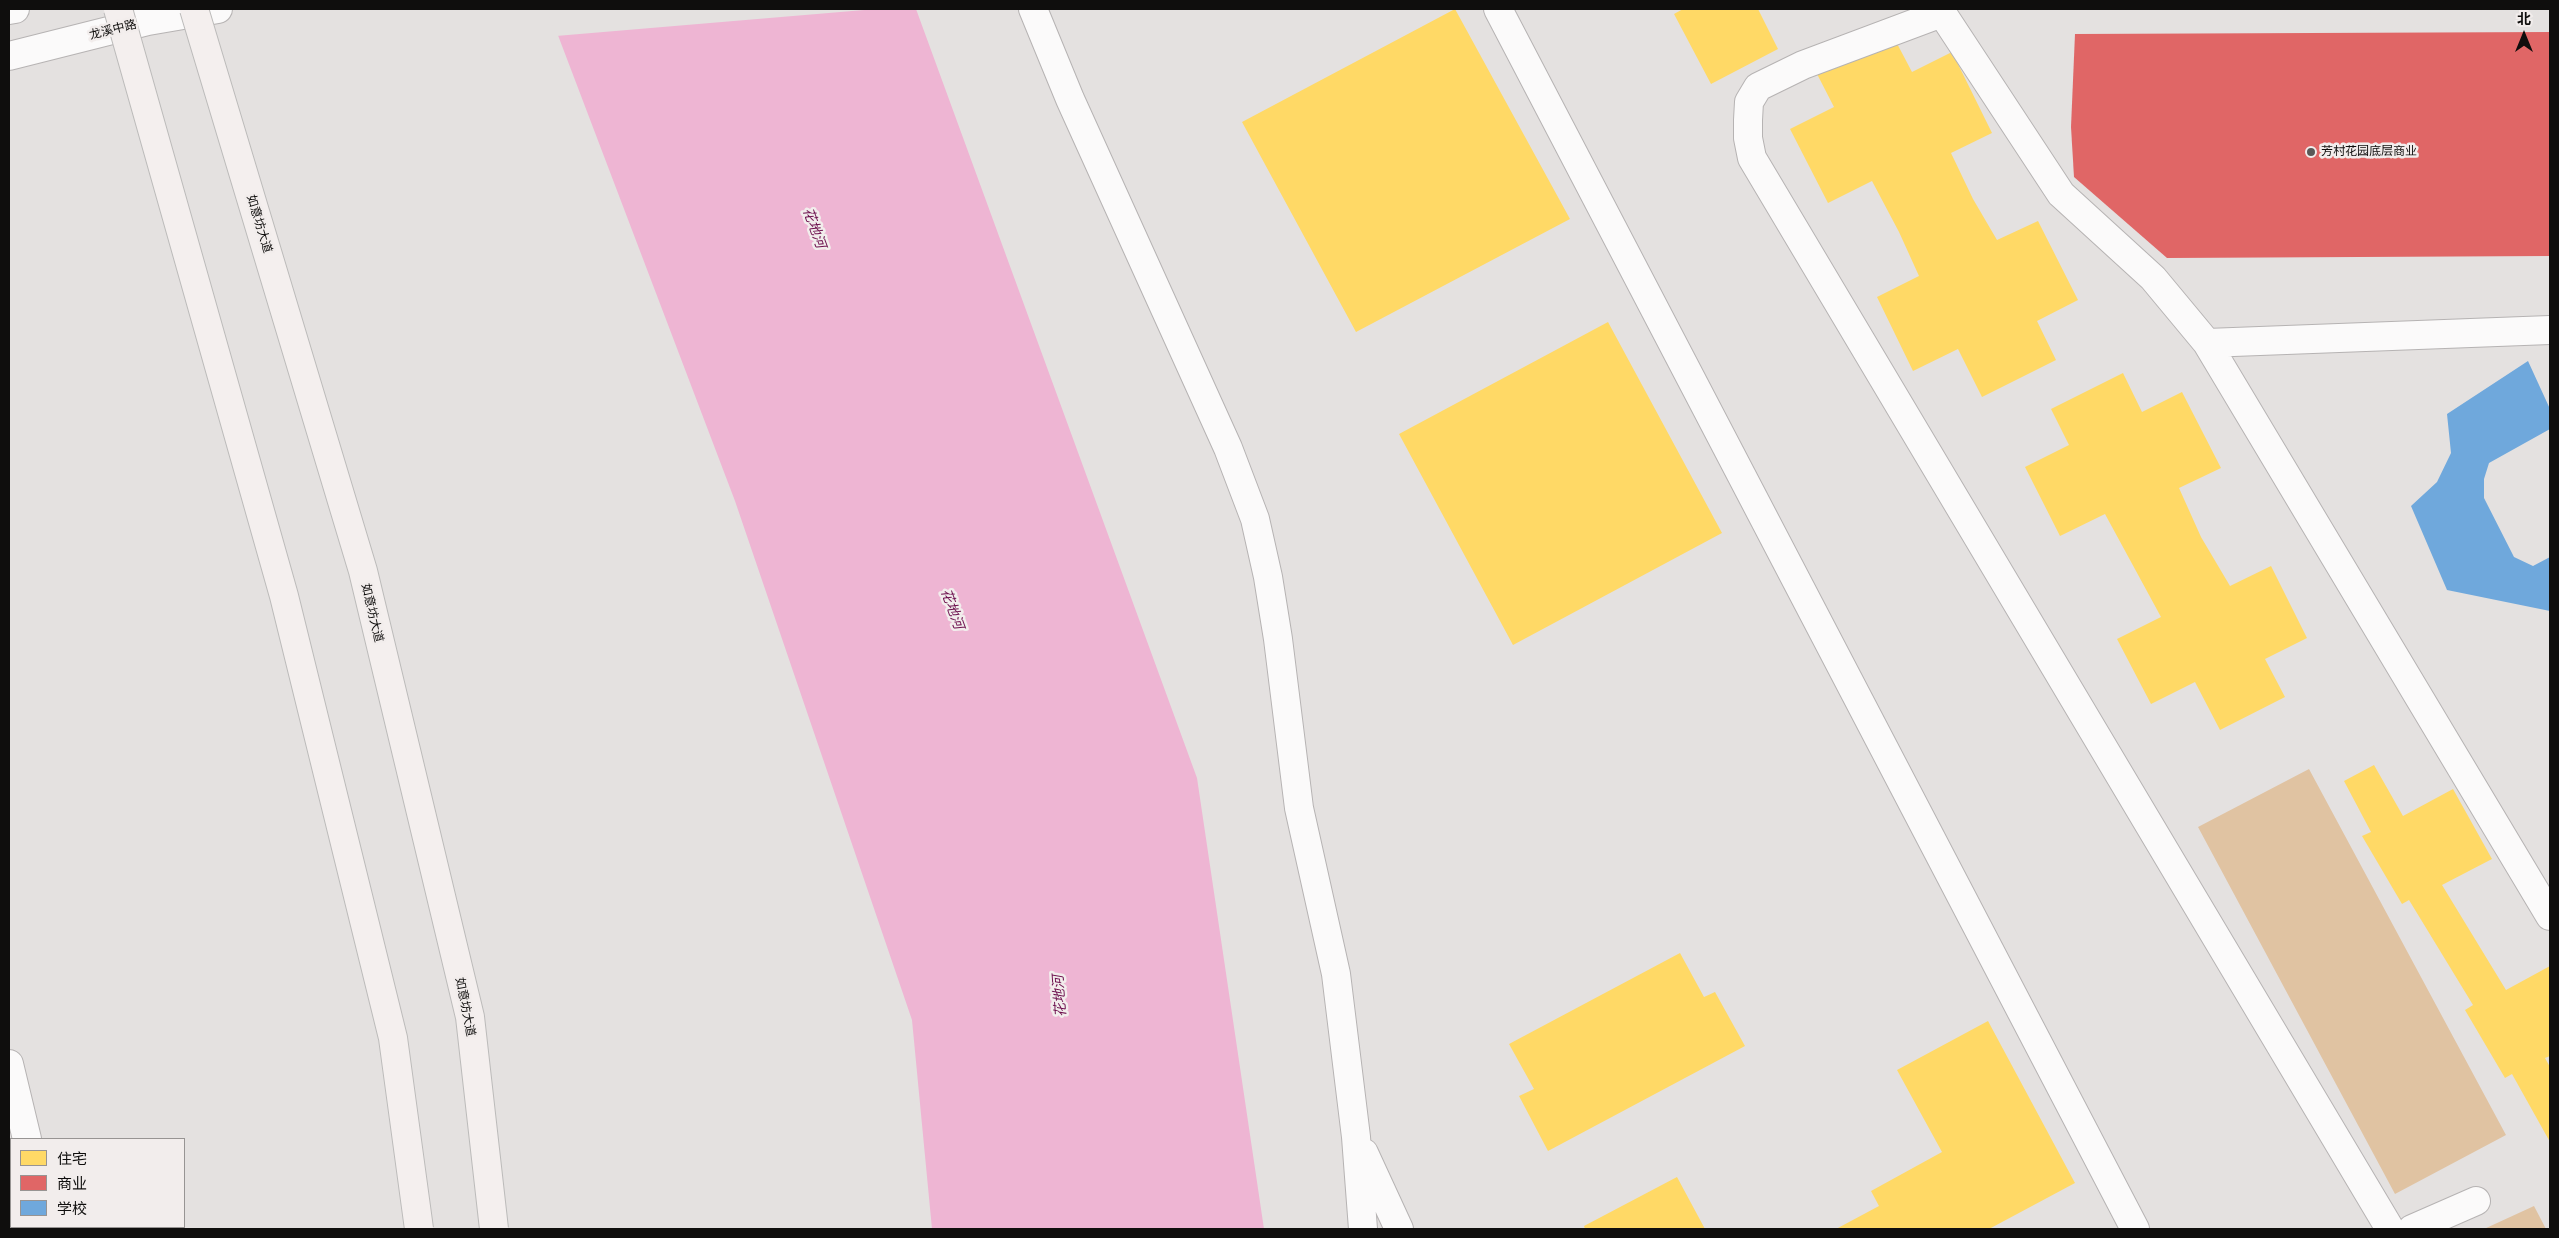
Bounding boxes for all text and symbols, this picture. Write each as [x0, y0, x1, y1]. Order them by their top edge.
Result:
north arrow [2499, 10, 2549, 60]
text: 北 [2517, 11, 2531, 28]
street label: 龙溪中路 [88, 17, 138, 43]
place label: 芳村花园底层商业 [2321, 145, 2417, 159]
marker: 芳村花园底层商业 [2305, 146, 2317, 158]
street label: 如意坊大道 [243, 193, 275, 255]
water label: 花地河 [799, 205, 829, 251]
street label: 如意坊大道 [358, 582, 386, 644]
water label: 花地河 [937, 586, 967, 632]
water label: 花地河 [1050, 974, 1070, 1018]
street label: 如意坊大道 [452, 976, 478, 1038]
legend [10, 1138, 185, 1228]
text: 住宅 [57, 1150, 87, 1168]
text: 商业 [57, 1175, 87, 1193]
text: 学校 [57, 1200, 87, 1218]

